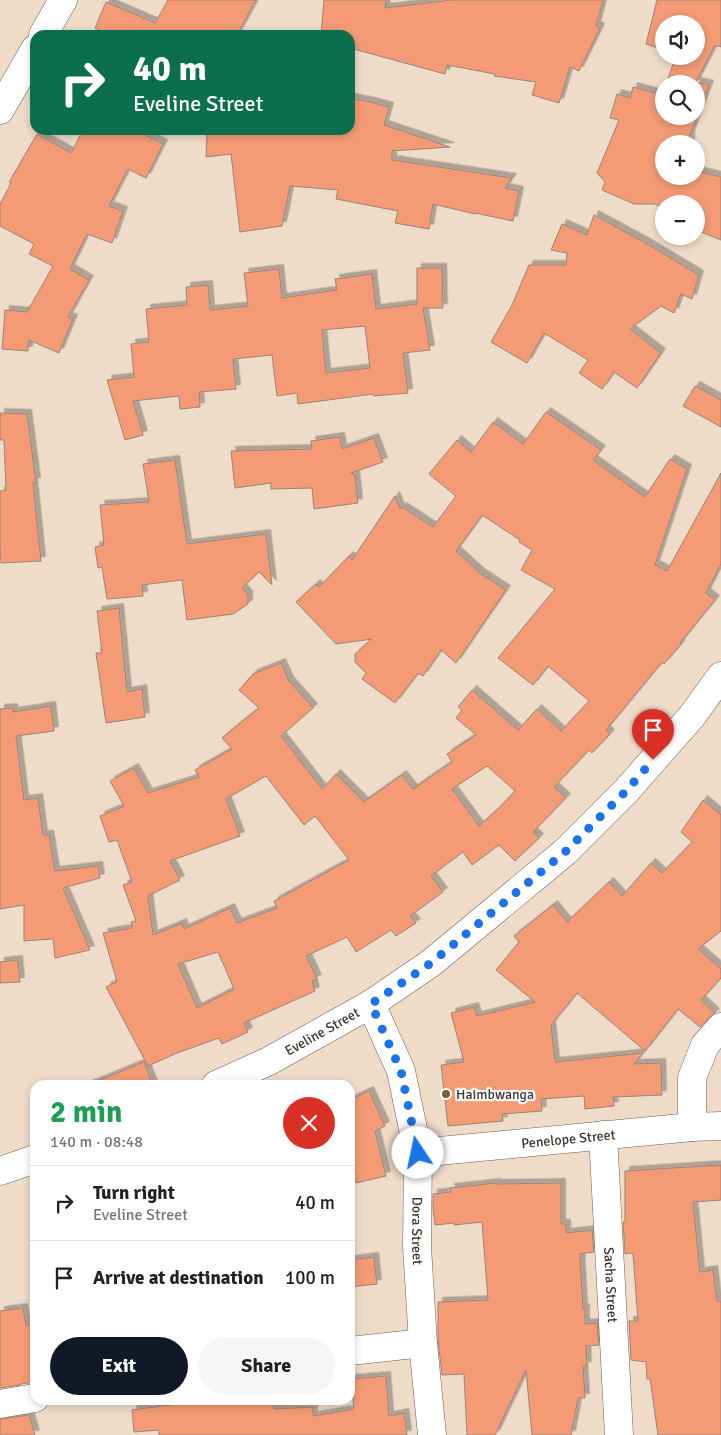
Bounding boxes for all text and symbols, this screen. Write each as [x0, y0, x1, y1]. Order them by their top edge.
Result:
map controls [655, 15, 705, 245]
button: sound [655, 15, 705, 65]
text: 40 m [133, 47, 207, 90]
icon: right [50, 50, 115, 115]
button: search [655, 75, 705, 125]
text: Eveline Street [133, 90, 263, 117]
button: + [655, 135, 705, 185]
button: − [655, 195, 705, 245]
pin [632, 709, 674, 760]
icon: arrive [639, 716, 667, 744]
street label: Eveline Street [282, 1004, 363, 1059]
place label: Haimbwanga [456, 1086, 534, 1103]
marker: Haimbwanga [440, 1088, 452, 1100]
text: 2 min [50, 1094, 122, 1131]
button: close [283, 1097, 335, 1149]
position arrow [391, 1126, 443, 1178]
street label: Penelope Street [520, 1126, 616, 1152]
text: 140 m · 08:48 [50, 1132, 143, 1152]
text: Turn right [93, 1181, 175, 1205]
icon: right [50, 1189, 78, 1217]
text: 40 m [295, 1191, 335, 1215]
street label: Dora Street [408, 1197, 427, 1266]
text: Eveline Street [93, 1205, 188, 1225]
street label: Sacha Street [600, 1246, 621, 1323]
icon: arrive [50, 1264, 78, 1292]
text: Arrive at destination [93, 1266, 264, 1290]
text: 100 m [285, 1266, 335, 1290]
button: Exit [50, 1337, 188, 1395]
button: Share [198, 1337, 335, 1395]

